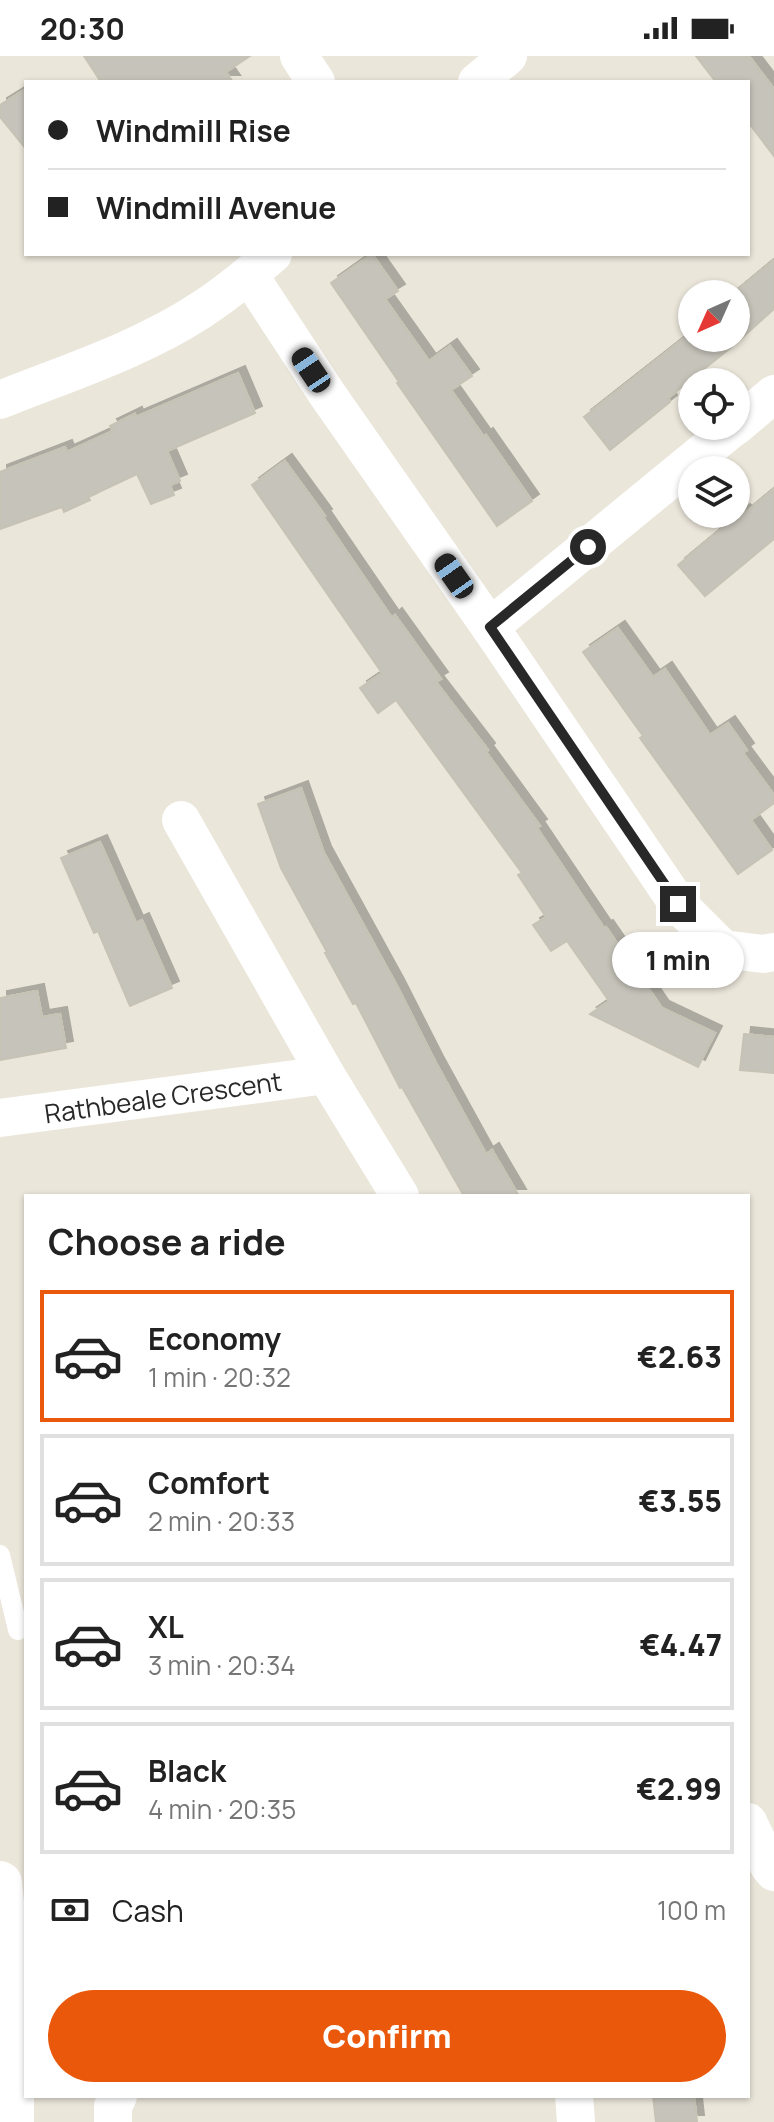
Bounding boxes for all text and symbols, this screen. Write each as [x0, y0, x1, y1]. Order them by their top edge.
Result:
text: 20:30 [40, 8, 125, 49]
text: Windmill Rise [96, 110, 291, 151]
text: Windmill Avenue [96, 187, 336, 228]
north arrow [678, 280, 750, 352]
map controls [678, 280, 750, 528]
car [288, 343, 334, 397]
button: locate [678, 368, 750, 440]
button: layers [678, 456, 750, 528]
route start [570, 529, 606, 565]
car [430, 549, 478, 603]
route end [660, 886, 696, 922]
callout: 1 min [612, 932, 744, 988]
text: 1 min [645, 942, 711, 978]
street label: Rathbeale Crescent [42, 1063, 284, 1131]
text: Choose a ride [48, 1217, 286, 1266]
text: Economy [148, 1318, 281, 1359]
icon: car [52, 1320, 124, 1392]
text: €2.63 [637, 1336, 722, 1377]
text: 1 min · 20:32 [148, 1359, 291, 1395]
text: Comfort [148, 1462, 270, 1503]
icon: car [52, 1464, 124, 1536]
text: €3.55 [639, 1480, 722, 1521]
text: 2 min · 20:33 [148, 1503, 295, 1539]
text: XL [148, 1606, 184, 1647]
icon: car [52, 1608, 124, 1680]
text: €4.47 [640, 1624, 722, 1665]
text: 3 min · 20:34 [148, 1647, 296, 1683]
text: Black [148, 1750, 226, 1791]
icon: car [52, 1752, 124, 1824]
text: €2.99 [636, 1768, 722, 1809]
text: 4 min · 20:35 [148, 1791, 296, 1827]
icon: cash [48, 1888, 92, 1932]
text: Cash [112, 1890, 184, 1931]
text: 100 m [657, 1892, 726, 1928]
button: Confirm [48, 1990, 726, 2082]

